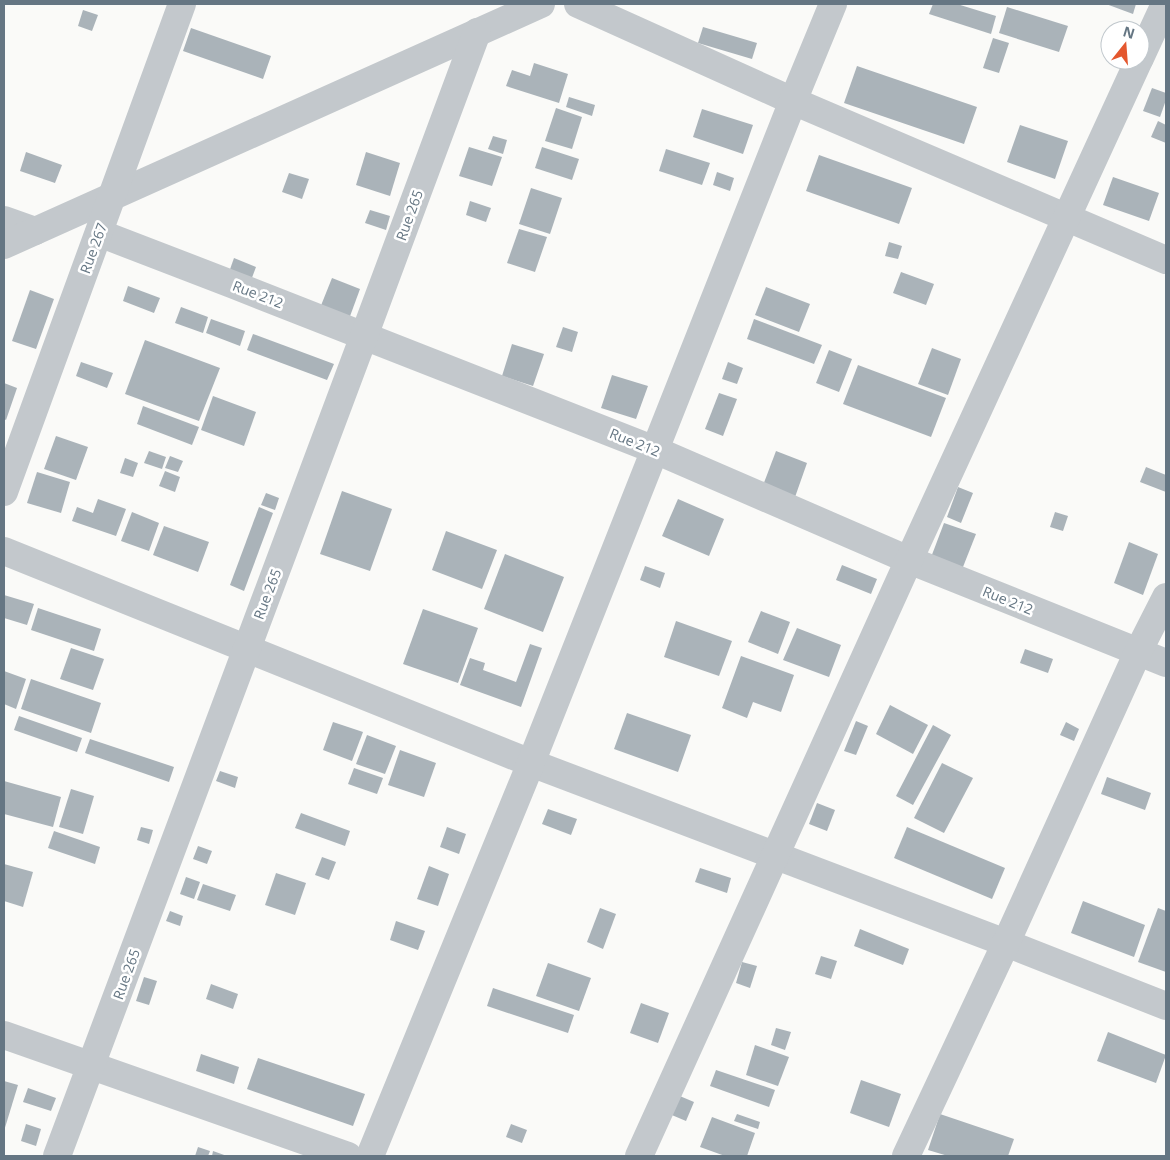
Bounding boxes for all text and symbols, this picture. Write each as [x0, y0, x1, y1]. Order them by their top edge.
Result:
north arrow [1100, 20, 1150, 70]
text: N [1121, 21, 1137, 43]
street label: Rue 265 [391, 187, 427, 243]
street label: Rue 267 [75, 220, 111, 276]
street label: Rue 212 [230, 276, 286, 312]
street label: Rue 212 [607, 423, 663, 461]
street label: Rue 265 [249, 566, 285, 622]
street label: Rue 212 [980, 581, 1036, 619]
street label: Rue 265 [108, 946, 144, 1002]

